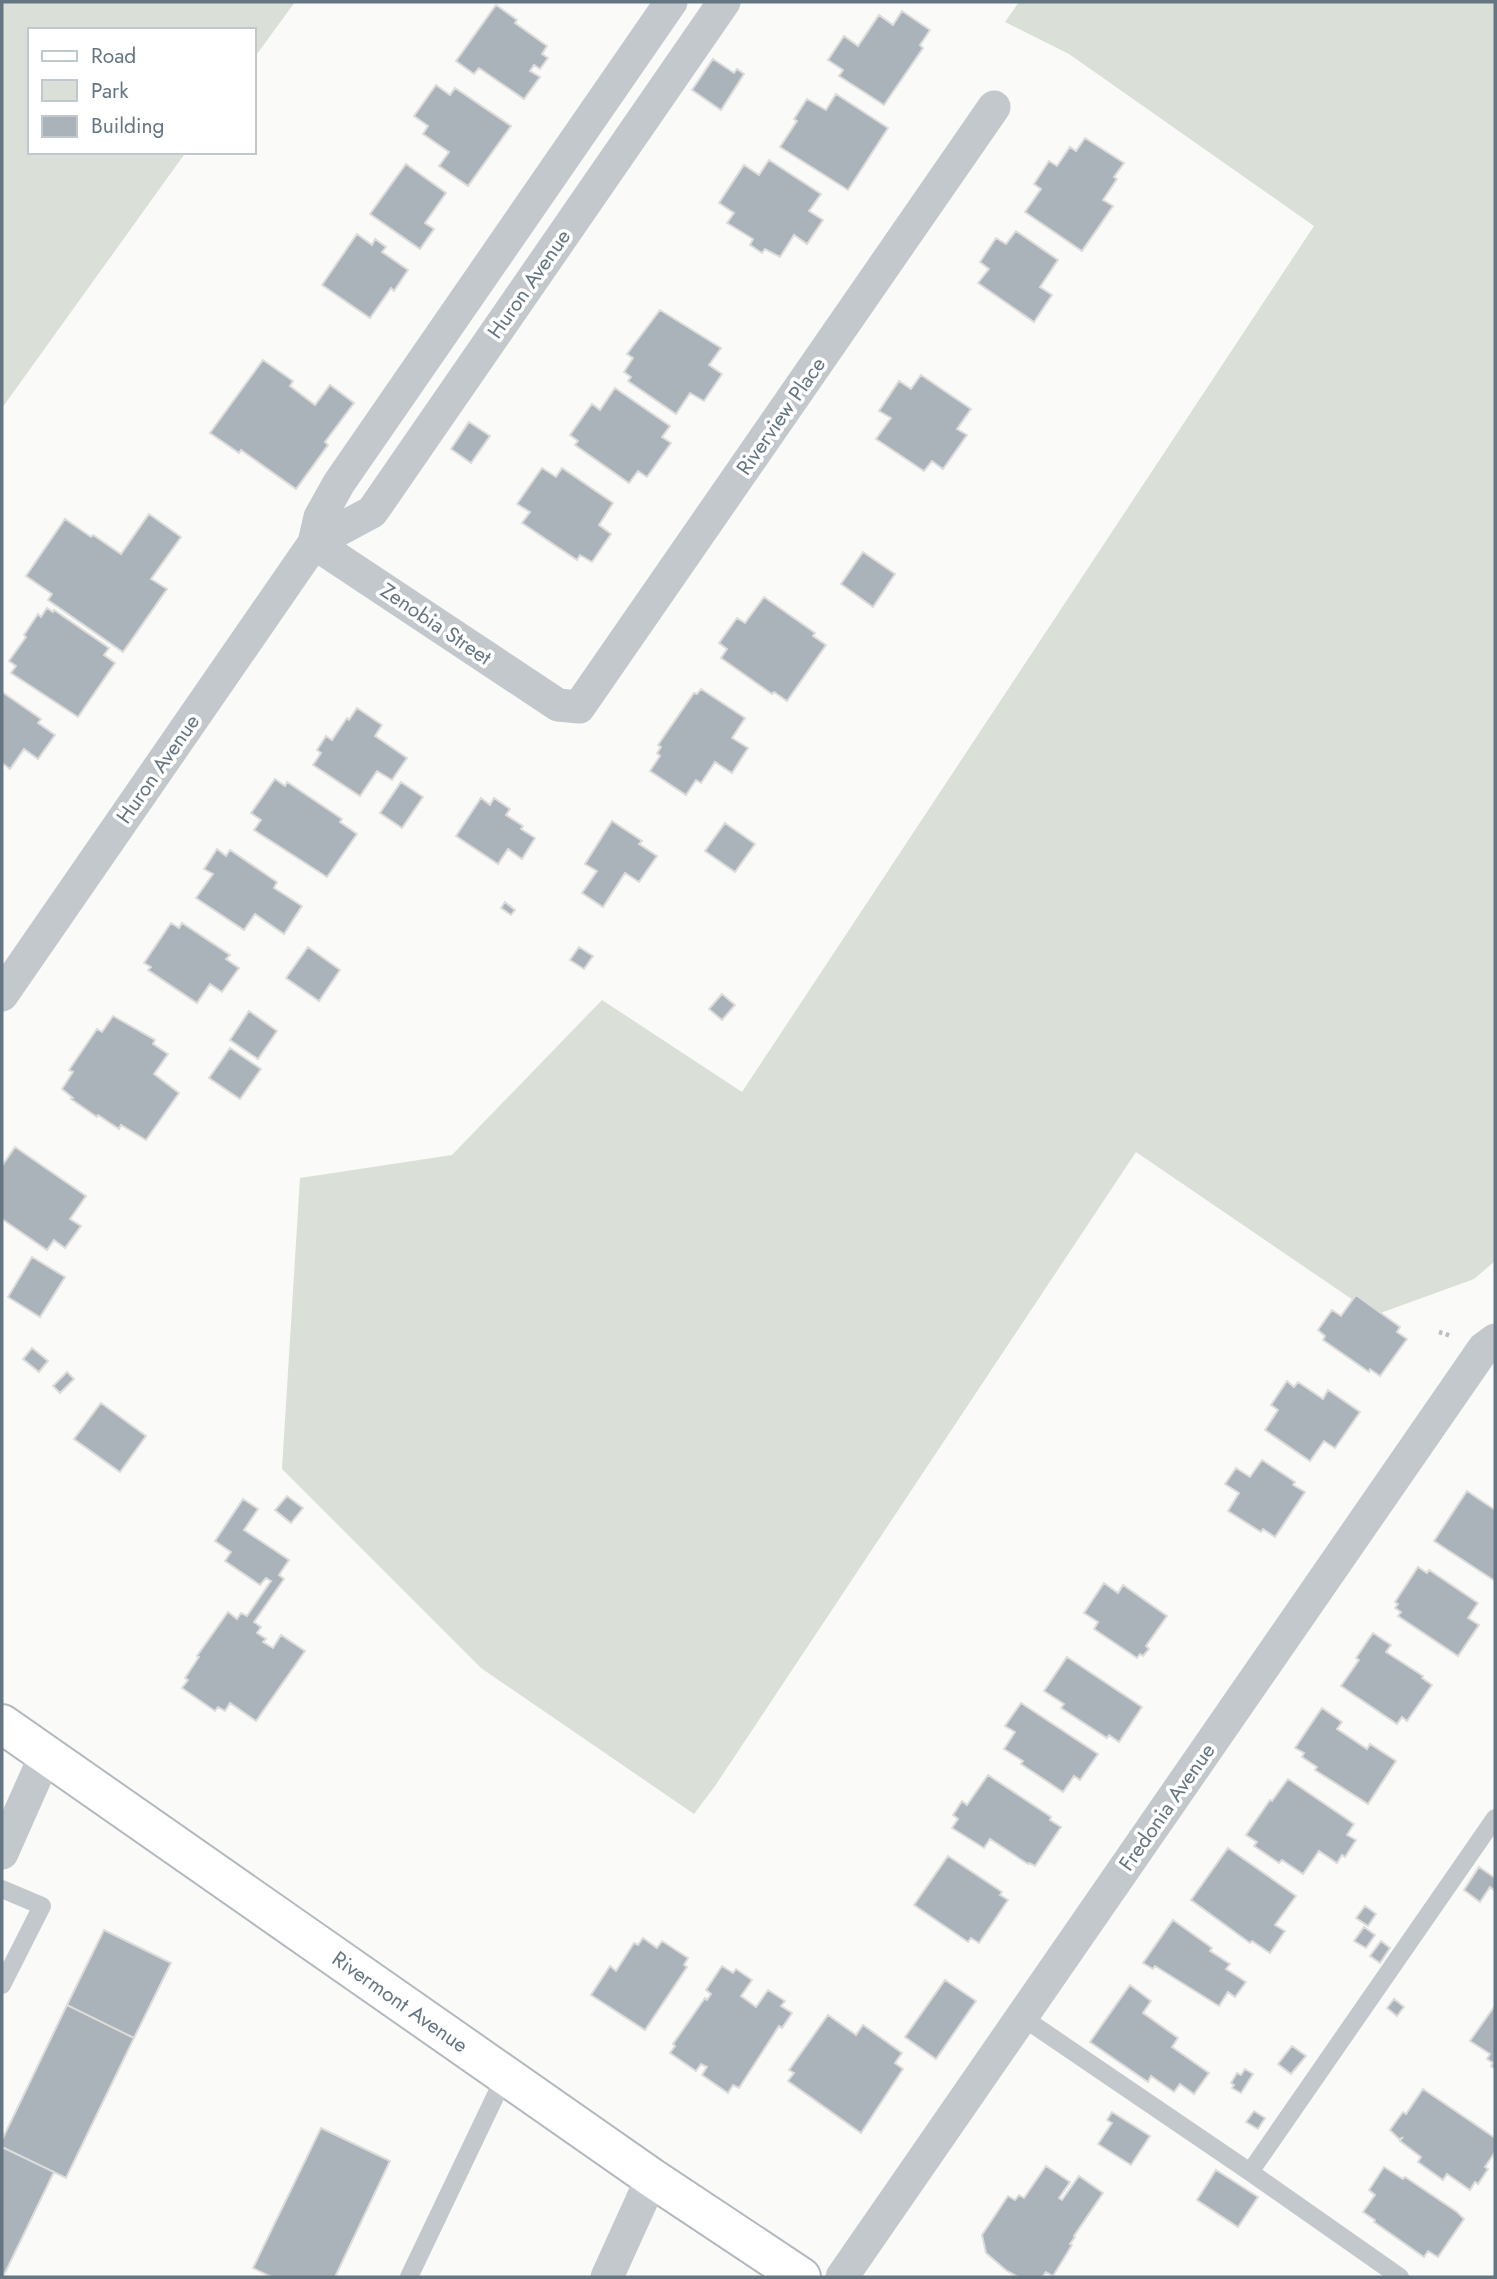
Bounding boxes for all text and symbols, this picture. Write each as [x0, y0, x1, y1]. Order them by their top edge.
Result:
legend [28, 28, 256, 154]
text: Road [91, 41, 136, 71]
text: Park [91, 76, 129, 106]
text: Building [91, 111, 164, 141]
street label: Huron Avenue [480, 223, 578, 345]
street label: Riverview Place [729, 351, 833, 481]
street label: Zenobia Street [375, 576, 497, 672]
street label: Huron Avenue [109, 708, 207, 830]
street label: Fredonia Avenue [1112, 1737, 1222, 1877]
street label: Rivermont Avenue [326, 1944, 474, 2060]

